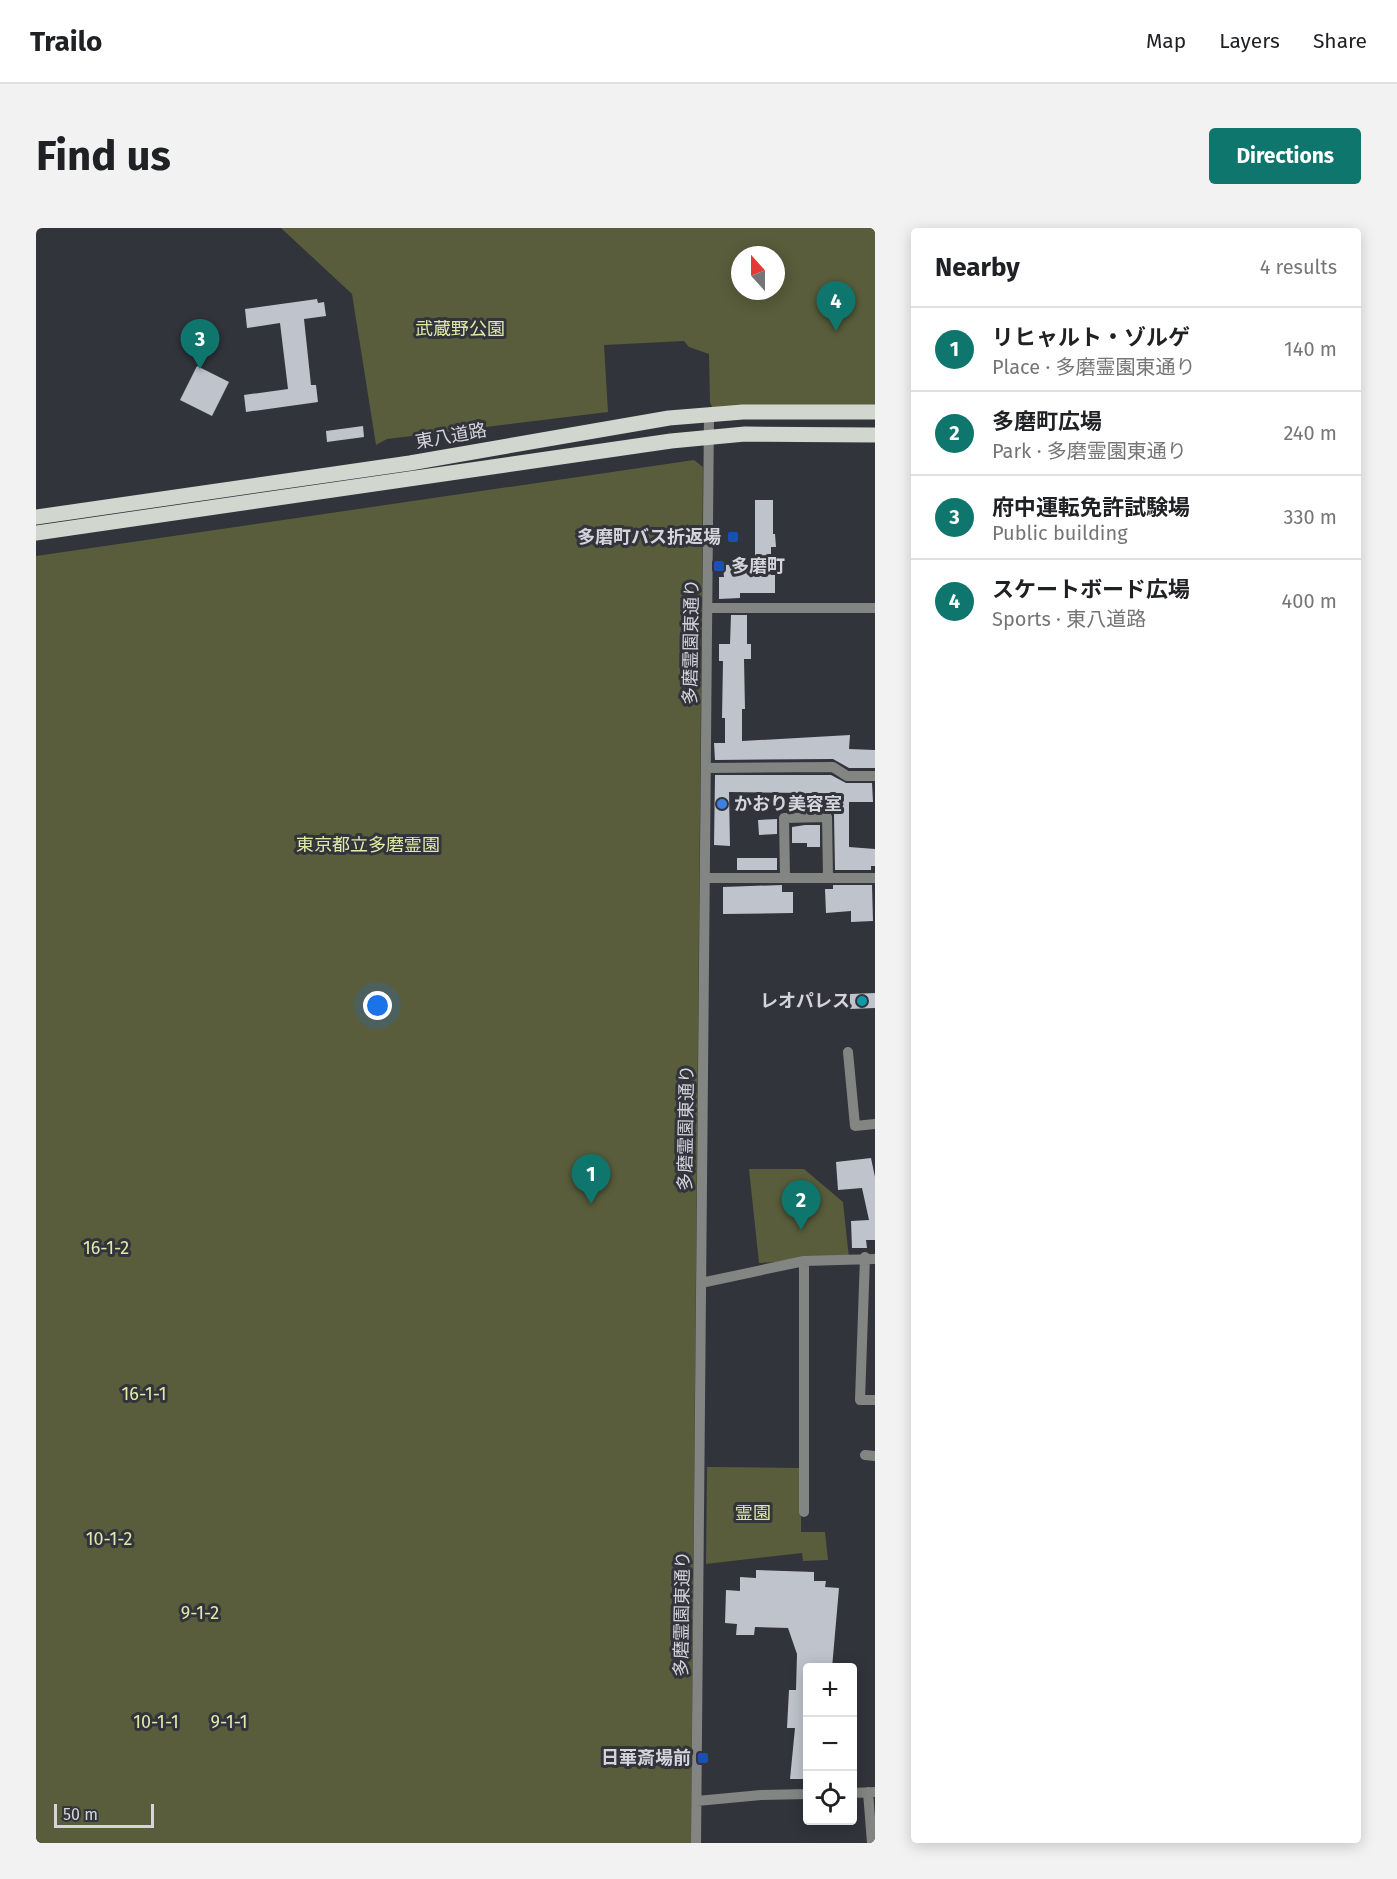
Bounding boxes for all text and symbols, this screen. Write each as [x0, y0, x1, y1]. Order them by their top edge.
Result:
text: Trailo [30, 25, 102, 58]
text: Map [1146, 28, 1186, 54]
text: Layers [1219, 28, 1280, 54]
text: Share [1313, 28, 1367, 54]
button: Directions [1209, 128, 1361, 184]
text: Find us [36, 131, 171, 181]
north arrow [731, 246, 785, 300]
text: Nearby [935, 252, 1020, 283]
text: 4 results [1260, 255, 1337, 279]
pin: 4 [816, 282, 856, 331]
park label: 武蔵野公園 [415, 318, 505, 340]
pin: 3 [180, 320, 220, 369]
text: リヒャルト・ゾルゲ [992, 324, 1190, 351]
text: 1 [950, 337, 959, 361]
text: 140 m [1284, 337, 1337, 361]
text: Place · 多磨霊園東通り [992, 355, 1196, 379]
text: 多磨町広場 [992, 408, 1102, 435]
street label: 東八道路 [414, 419, 488, 453]
text: 2 [949, 421, 960, 445]
text: 240 m [1283, 421, 1337, 445]
text: Park · 多磨霊園東通り [992, 439, 1187, 463]
text: 府中運転免許試験場 [992, 494, 1190, 521]
text: 3 [949, 505, 960, 529]
text: 330 m [1283, 505, 1337, 529]
text: Public building [992, 521, 1128, 545]
place label: 多磨町バス折返場 [577, 526, 721, 548]
marker: 多磨町バス折返場 [726, 530, 740, 544]
place label: 多磨町 [731, 555, 785, 577]
marker: 多磨町 [712, 559, 726, 573]
text: スケートボード広場 [992, 576, 1190, 603]
street label: 多磨霊園東通り [679, 579, 703, 705]
text: 4 [949, 589, 960, 613]
text: 400 m [1282, 589, 1337, 613]
text: Sports · 東八道路 [992, 607, 1146, 631]
place label: かおり美容室 [734, 793, 842, 815]
marker: かおり美容室 [715, 797, 729, 811]
park label: 東京都立多磨霊園 [296, 834, 440, 856]
place label: レオパレス [760, 990, 850, 1012]
your location [363, 991, 392, 1020]
marker: レオパレス [855, 994, 869, 1008]
street label: 多磨霊園東通り [674, 1065, 698, 1191]
pin: 1 [572, 1154, 610, 1204]
pin: 2 [782, 1180, 820, 1230]
park label: 16-1-2 [83, 1237, 129, 1259]
park label: 16-1-1 [122, 1383, 166, 1405]
park label: 霊園 [735, 1502, 771, 1524]
park label: 10-1-2 [86, 1528, 132, 1550]
street label: 多磨霊園東通り [670, 1551, 694, 1677]
park label: 9-1-2 [181, 1602, 219, 1624]
map controls [803, 1663, 857, 1825]
button: + [803, 1663, 857, 1717]
park label: 10-1-1 [133, 1711, 179, 1733]
park label: 9-1-1 [210, 1711, 248, 1733]
button: − [803, 1717, 857, 1771]
place label: 日華斎場前 [601, 1747, 691, 1769]
marker: 日華斎場前 [696, 1751, 710, 1765]
button: locate [803, 1771, 857, 1825]
scale bar [54, 1801, 154, 1828]
text: 50 m [63, 1805, 98, 1824]

